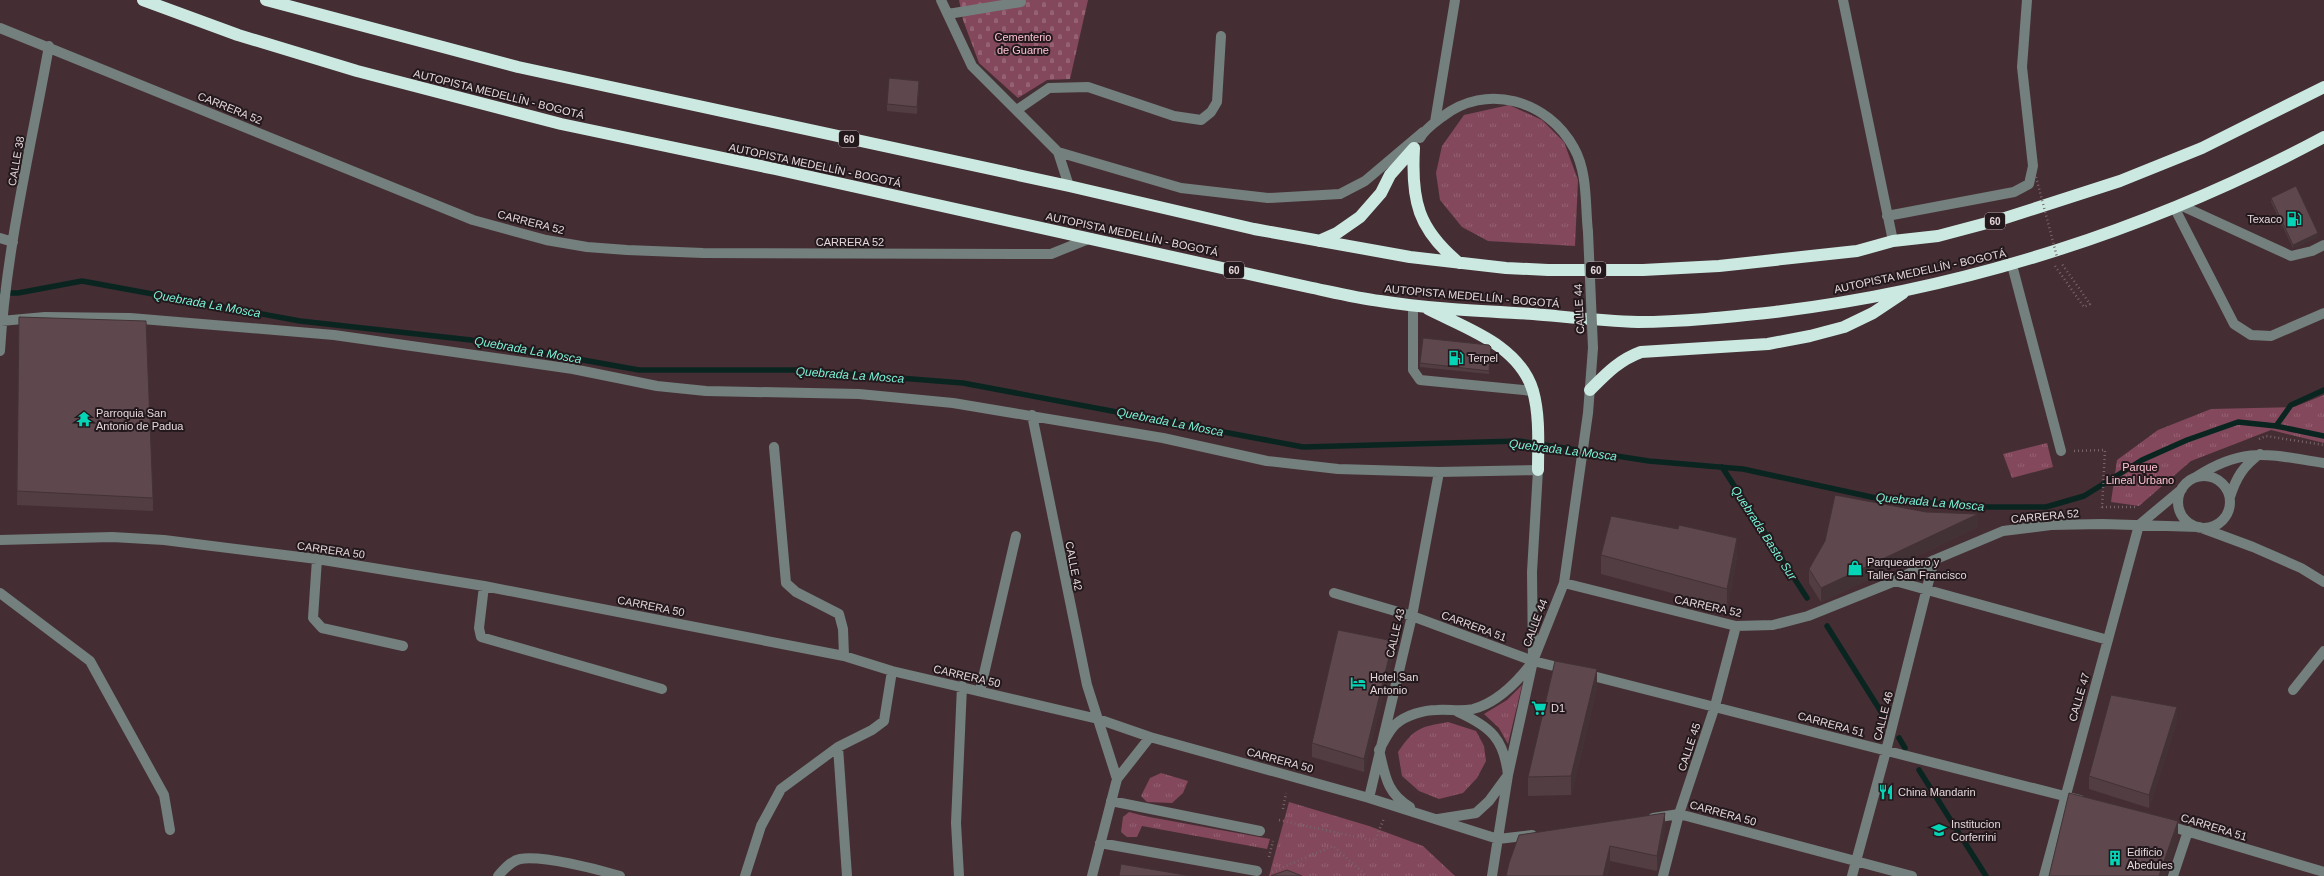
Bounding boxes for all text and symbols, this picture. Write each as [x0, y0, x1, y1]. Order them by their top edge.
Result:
park label: Cementerio de Guarne [995, 31, 1051, 56]
street label: AUTOPISTA MEDELLÍN - BOGOTÁ [412, 67, 586, 121]
street label: CARRERA 52 [196, 90, 264, 126]
road number: 60 [839, 131, 859, 147]
street label: CALLE 38 [6, 135, 26, 187]
street label: AUTOPISTA MEDELLÍN - BOGOTÁ [728, 141, 903, 189]
street label: CARRERA 52 [496, 208, 566, 236]
street label: AUTOPISTA MEDELLÍN - BOGOTÁ [1045, 210, 1220, 258]
fuel station icon: Texaco [2285, 210, 2303, 228]
road number: 60 [1985, 213, 2005, 229]
place label: Texaco [2247, 213, 2282, 225]
street label: CARRERA 52 [816, 236, 884, 248]
street label: AUTOPISTA MEDELLÍN - BOGOTÁ [1833, 247, 2008, 295]
road number: 60 [1224, 262, 1244, 278]
road number: 60 [1586, 262, 1606, 278]
street label: AUTOPISTA MEDELLÍN - BOGOTÁ [1384, 282, 1561, 310]
street label: CALLE 44 [1572, 284, 1586, 334]
water label: Quebrada La Mosca [152, 288, 262, 320]
water label: Quebrada La Mosca [473, 334, 583, 366]
fuel station icon: Terpel [1447, 349, 1465, 367]
place label: Terpel [1468, 352, 1498, 364]
water label: Quebrada La Mosca [795, 364, 905, 386]
water label: Quebrada La Mosca [1115, 405, 1225, 439]
place label: Parroquia San Antonio de Padua [96, 407, 184, 432]
temple icon: Parroquia San Antonio de Padua [75, 410, 93, 428]
water label: Quebrada La Mosca [1508, 436, 1618, 464]
park label: Parque Lineal Urbano [2106, 461, 2174, 486]
water label: Quebrada Basto Sur [1728, 483, 1800, 584]
water label: Quebrada La Mosca [1875, 490, 1985, 514]
street label: CARRERA 52 [2010, 507, 2080, 525]
street label: CARRERA 50 [296, 539, 366, 561]
street label: CALLE 42 [1063, 540, 1085, 592]
place label: Parqueadero y Taller San Francisco [1867, 556, 1967, 581]
shop icon: Parqueadero y Taller San Francisco [1846, 559, 1864, 577]
street label: CARRERA 52 [1673, 593, 1743, 619]
street label: CARRERA 50 [616, 594, 686, 618]
street label: CALLE 44 [1520, 597, 1550, 649]
street label: CALLE 43 [1384, 607, 1406, 659]
street label: CARRERA 51 [1440, 609, 1508, 643]
street label: CARRERA 50 [932, 662, 1002, 690]
place label: Hotel San Antonio [1370, 671, 1418, 696]
street label: CALLE 47 [2066, 671, 2092, 723]
hotel icon: Hotel San Antonio [1349, 674, 1367, 692]
street label: CALLE 46 [1871, 690, 1895, 742]
supermarket icon: D1 [1530, 699, 1548, 717]
place label: D1 [1551, 702, 1565, 714]
street label: CARRERA 51 [1796, 709, 1866, 739]
street label: CALLE 45 [1676, 721, 1702, 773]
street label: CARRERA 50 [1245, 745, 1315, 775]
restaurant icon: China Mandarin [1877, 783, 1895, 801]
place label: China Mandarin [1898, 786, 1976, 798]
street label: CARRERA 50 [1688, 798, 1758, 828]
street label: CARRERA 51 [2179, 811, 2249, 843]
place label: Institucion Corferrini [1951, 818, 2001, 843]
school or university icon: Institucion Corferrini [1930, 821, 1948, 839]
place label: Edificio Abedules [2127, 846, 2173, 871]
building icon: Edificio Abedules [2106, 849, 2124, 867]

